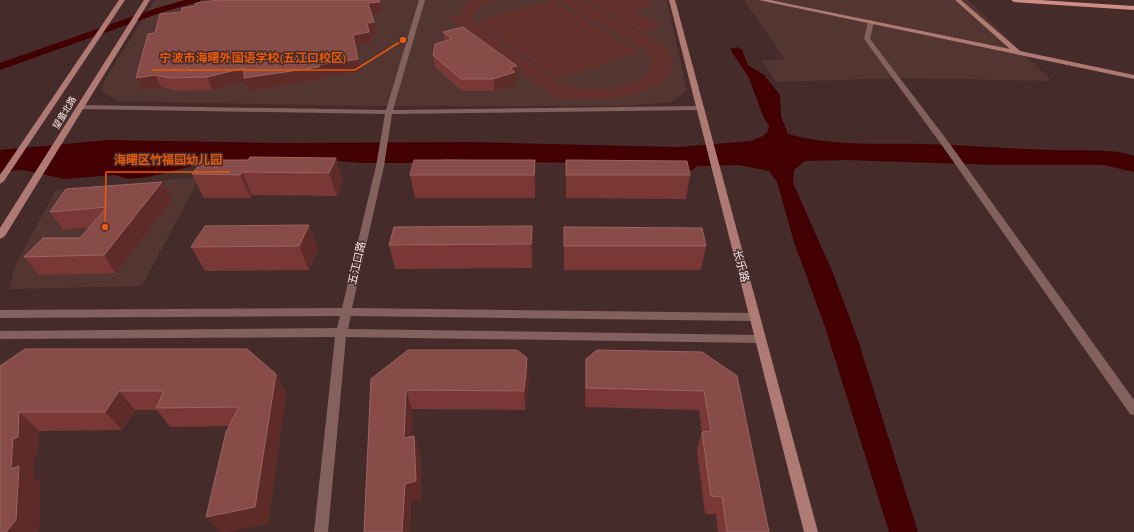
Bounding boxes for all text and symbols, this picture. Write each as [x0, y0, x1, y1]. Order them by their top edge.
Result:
callout: 宁波市海曙外国语学校(五江口校区) [152, 46, 355, 70]
text: 宁波市海曙外国语学校(五江口校区) [159, 51, 347, 65]
street label: 望童北路 [51, 95, 78, 131]
callout: 海曙区竹福园幼儿园 [106, 148, 230, 172]
text: 海曙区竹福园幼儿园 [114, 153, 222, 166]
street label: 五江口路 [346, 240, 367, 286]
street label: 长乐路 [731, 248, 752, 283]

